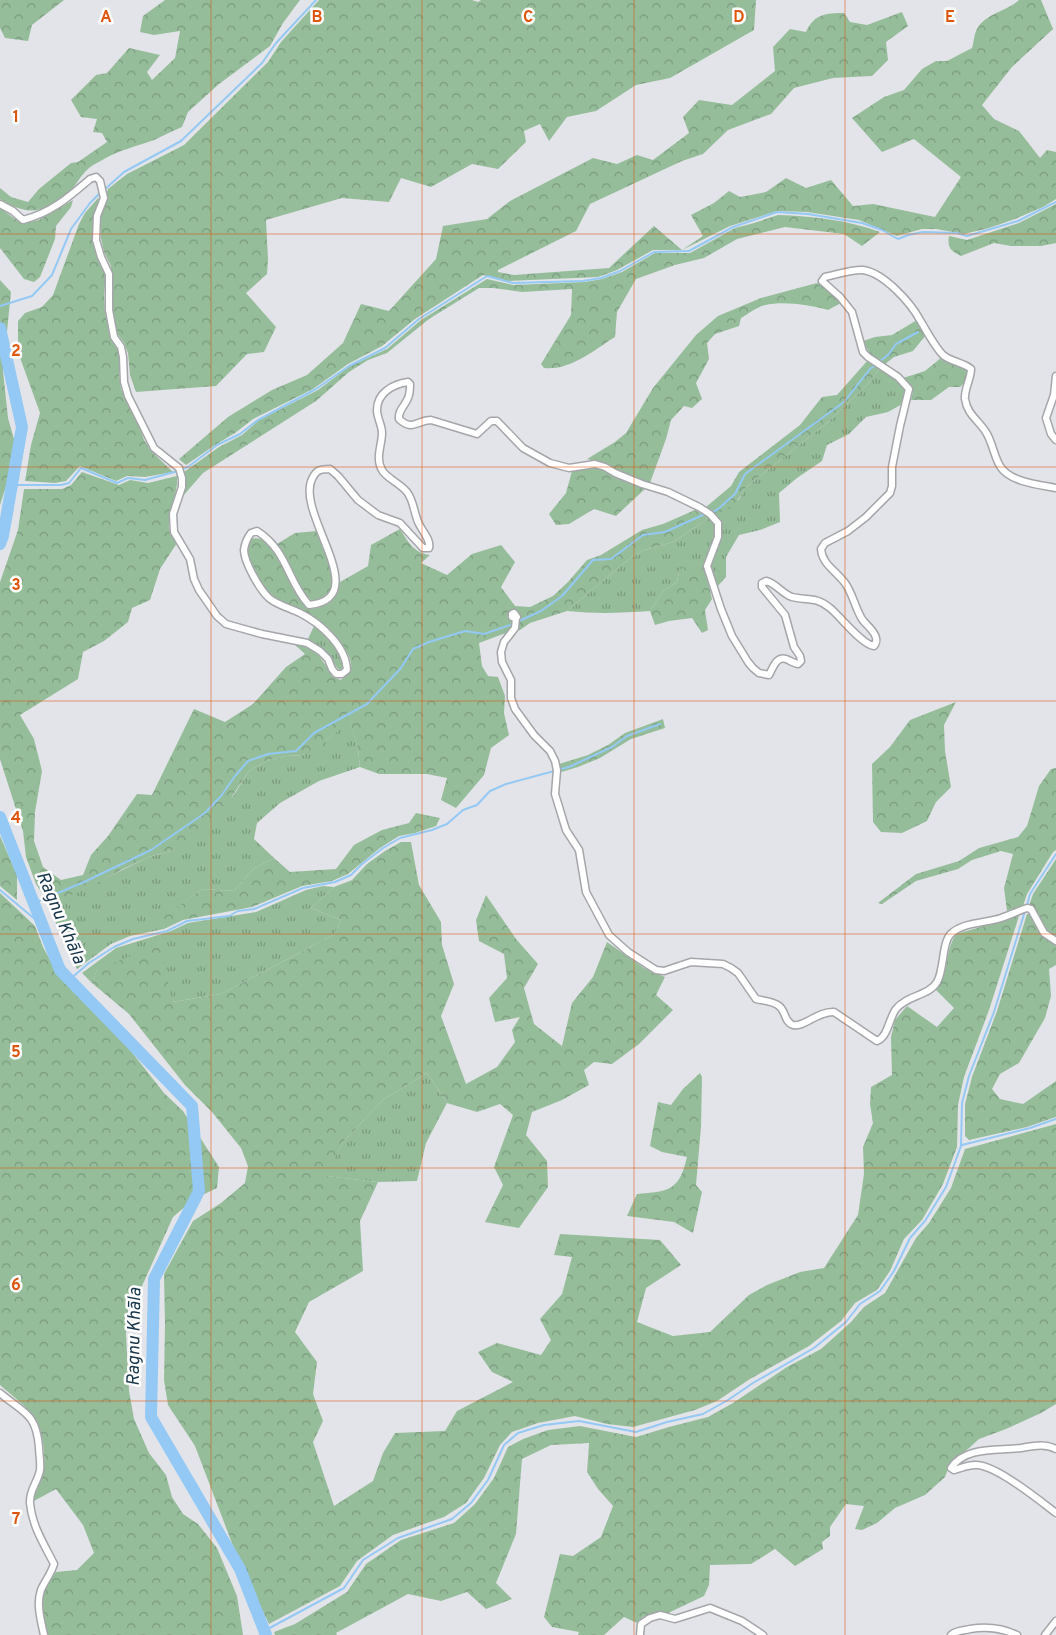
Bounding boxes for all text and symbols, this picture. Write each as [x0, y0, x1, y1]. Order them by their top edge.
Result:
text: A [100, 8, 112, 28]
text: B [311, 8, 323, 28]
text: C [523, 8, 533, 28]
text: D [733, 8, 745, 28]
text: E [945, 8, 955, 28]
text: 1 [13, 108, 19, 128]
text: 2 [11, 342, 21, 362]
text: 3 [11, 576, 21, 596]
text: 4 [11, 809, 21, 829]
water label: Ragnu Khāla [30, 868, 90, 968]
text: 5 [11, 1043, 21, 1063]
text: 6 [11, 1276, 21, 1296]
water label: Ragnu Khāla [123, 1287, 147, 1386]
text: 7 [12, 1510, 20, 1530]

